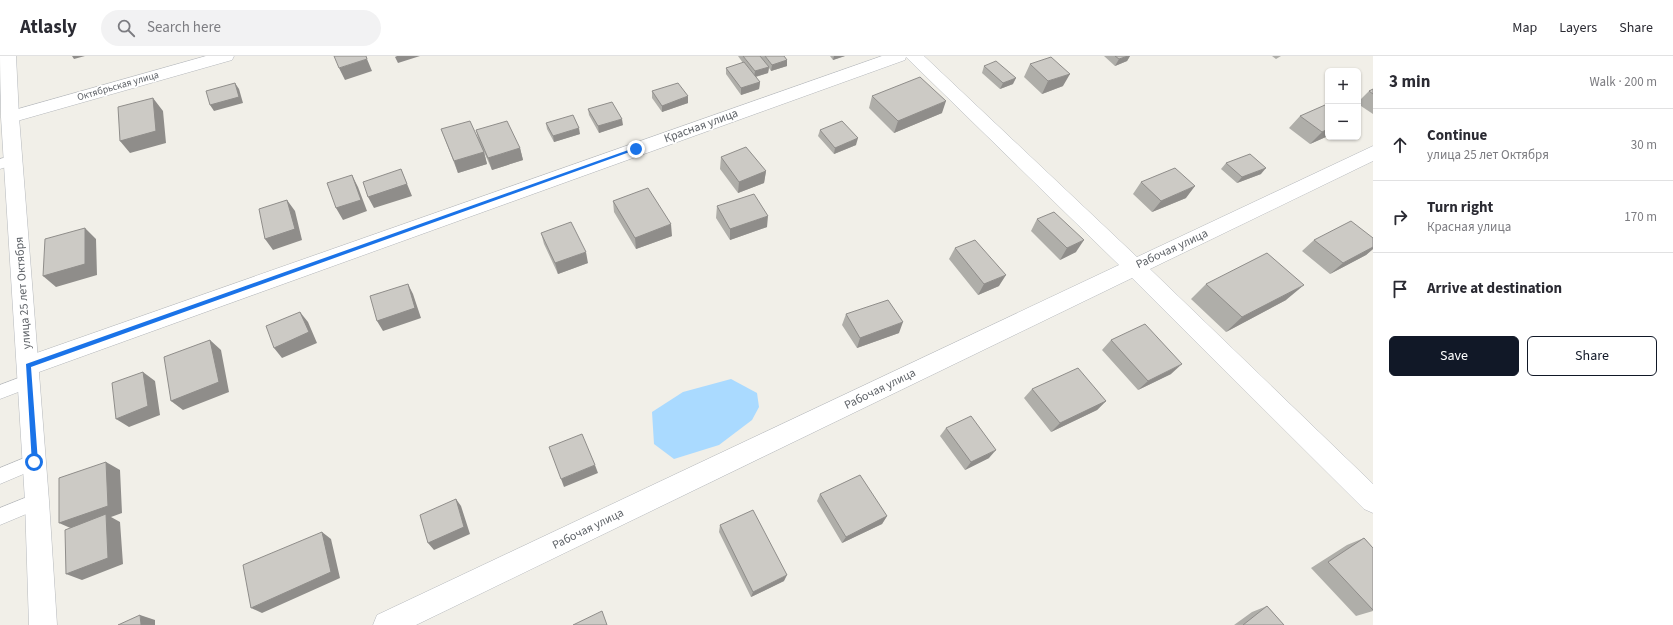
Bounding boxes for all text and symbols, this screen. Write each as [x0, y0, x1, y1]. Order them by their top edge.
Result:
search box [101, 10, 381, 46]
text: Atlasly [20, 14, 77, 41]
icon: search [115, 17, 137, 39]
text: Search here [147, 17, 221, 38]
text: Map [1512, 18, 1537, 38]
text: Layers [1559, 18, 1597, 38]
text: Share [1619, 18, 1653, 38]
street label: Октябрьская улица [75, 68, 161, 104]
map controls [1325, 68, 1361, 140]
button: + [1325, 68, 1361, 104]
text: 3 min [1389, 70, 1430, 94]
text: Walk · 200 m [1589, 73, 1657, 91]
button: − [1325, 104, 1361, 140]
street label: Красная улица [662, 105, 740, 147]
text: Continue [1427, 125, 1487, 146]
icon: ahead [1389, 134, 1411, 156]
text: 30 m [1631, 136, 1657, 154]
route end [627, 140, 645, 158]
text: улица 25 лет Октября [1427, 146, 1549, 164]
text: Turn right [1427, 197, 1493, 218]
icon: right [1389, 206, 1411, 228]
text: 170 m [1624, 208, 1657, 226]
text: Красная улица [1427, 218, 1511, 236]
street label: Рабочая улица [1133, 225, 1211, 273]
street label: улица 25 лет Октября [11, 236, 35, 350]
icon: arrive [1389, 278, 1411, 300]
text: Arrive at destination [1427, 278, 1562, 299]
button: Save [1389, 336, 1519, 376]
button: Share [1527, 336, 1657, 376]
street label: Рабочая улица [841, 364, 919, 414]
route start [25, 453, 43, 471]
street label: Рабочая улица [549, 504, 627, 554]

